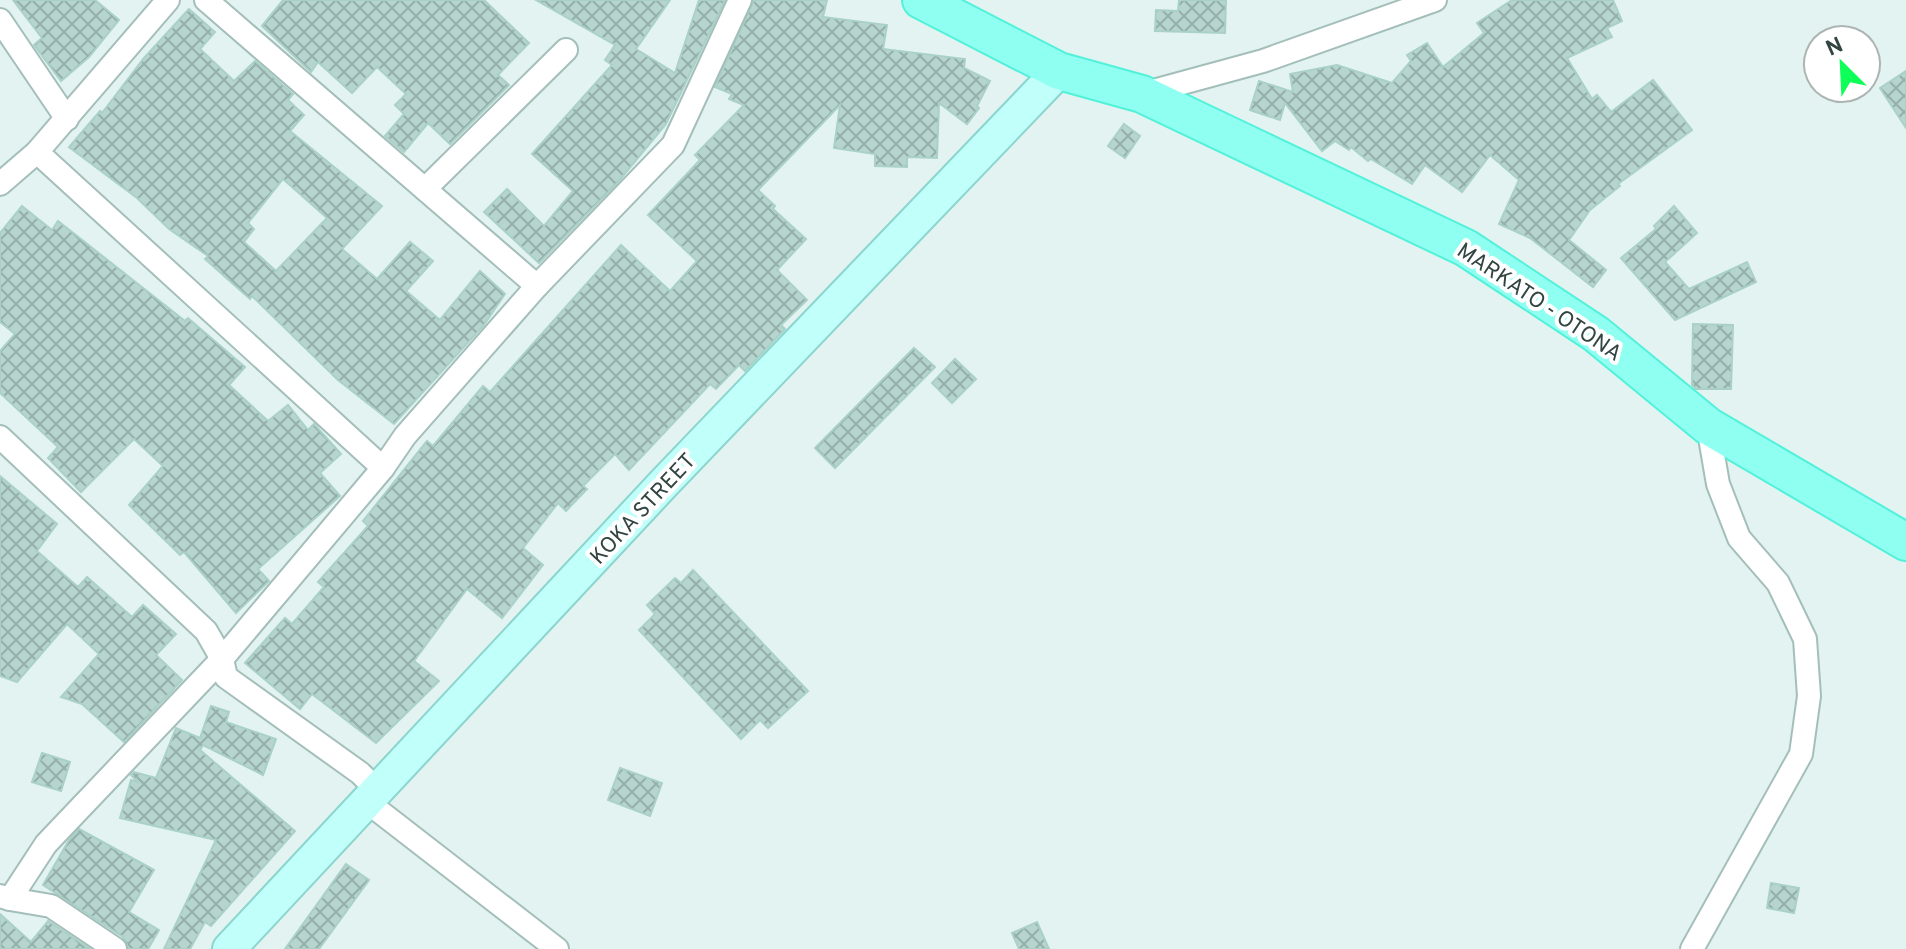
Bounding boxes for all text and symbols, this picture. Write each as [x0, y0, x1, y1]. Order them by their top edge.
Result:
north arrow [1802, 24, 1882, 104]
text: N [1822, 32, 1848, 64]
street label: MARKATO - OTONA [1451, 238, 1626, 368]
street label: KOKA STREET [585, 448, 702, 571]

